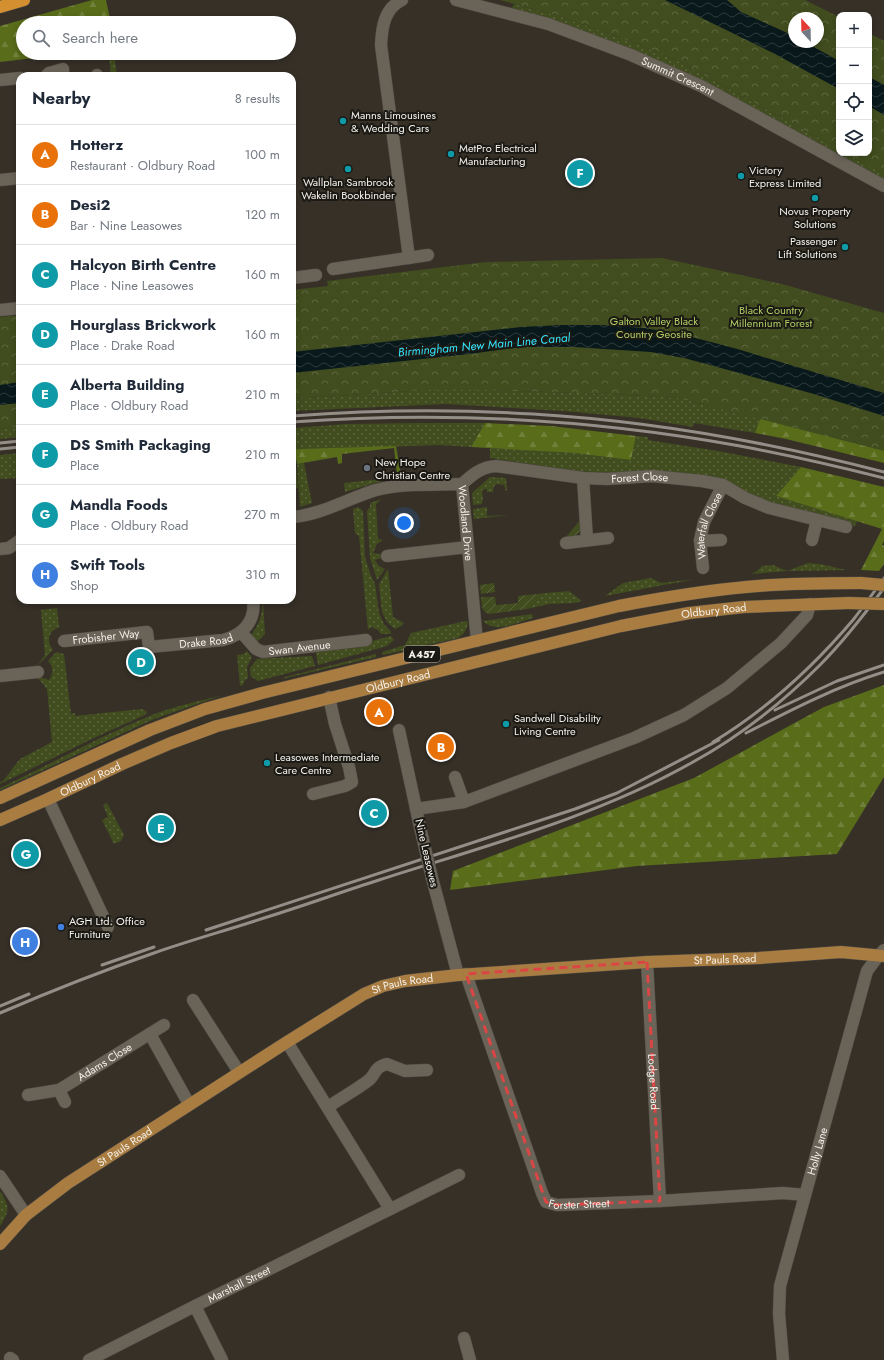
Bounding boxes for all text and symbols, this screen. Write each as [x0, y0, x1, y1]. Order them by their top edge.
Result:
north arrow [788, 12, 824, 48]
map controls [836, 12, 872, 156]
button: + [836, 12, 872, 48]
search box [16, 16, 296, 60]
icon: search [30, 27, 52, 49]
text: Search here [62, 27, 138, 49]
button: − [836, 48, 872, 84]
street label: Summit Crescent [639, 53, 717, 100]
button: locate [836, 84, 872, 120]
text: Nearby [32, 86, 90, 110]
text: 8 results [235, 89, 280, 108]
place label: Manns Limousines & Wedding Cars [351, 107, 436, 136]
marker: Manns Limousines & Wedding Cars [338, 116, 348, 126]
button: layers [836, 120, 872, 156]
text: Hotterz [70, 134, 123, 156]
place label: MetPro Electrical Manufacturing [459, 140, 537, 169]
text: A [40, 145, 50, 164]
text: 100 m [245, 145, 280, 164]
marker: MetPro Electrical Manufacturing [446, 149, 456, 159]
text: Restaurant · Oldbury Road [70, 156, 215, 175]
pin: F [567, 158, 593, 188]
place label: Victory Express Limited [749, 162, 821, 191]
marker: Wallplan Sambrook Wakelin Bookbinder [343, 164, 353, 174]
marker: Victory Express Limited [736, 171, 746, 181]
place label: Wallplan Sambrook Wakelin Bookbinder [301, 174, 395, 203]
marker: Novus Property Solutions [810, 193, 820, 203]
text: Desi2 [70, 194, 110, 216]
place label: Novus Property Solutions [779, 203, 851, 232]
text: B [41, 205, 49, 224]
text: 120 m [245, 205, 280, 224]
text: Bar · Nine Leasowes [70, 216, 182, 235]
place label: Passenger Lift Solutions [778, 233, 838, 262]
marker: Passenger Lift Solutions [840, 242, 850, 252]
text: Halcyon Birth Centre [70, 254, 216, 276]
text: C [40, 265, 50, 284]
text: 160 m [245, 265, 280, 284]
text: Place · Nine Leasowes [70, 276, 193, 295]
park label: Black Country Millennium Forest [730, 302, 812, 331]
park label: Galton Valley Black Country Geosite [610, 313, 698, 342]
text: Hourglass Brickwork [70, 314, 216, 336]
text: D [40, 325, 50, 344]
text: 160 m [245, 325, 280, 344]
water label: Birmingham New Main Line Canal [397, 328, 572, 362]
text: Place · Drake Road [70, 336, 175, 355]
text: Alberta Building [70, 374, 184, 396]
text: E [41, 385, 49, 404]
text: 210 m [245, 385, 280, 404]
text: Place · Oldbury Road [70, 396, 188, 415]
text: DS Smith Packaging [70, 434, 211, 456]
text: F [41, 445, 49, 464]
text: 210 m [245, 445, 280, 464]
place label: New Hope Christian Centre [375, 454, 450, 483]
text: Place [70, 456, 99, 475]
marker: New Hope Christian Centre [362, 463, 372, 473]
street label: Forest Close [611, 468, 669, 487]
street label: Woodland Drive [454, 484, 477, 562]
street label: Waterfall Close [692, 489, 726, 560]
text: Mandla Foods [70, 494, 168, 516]
text: G [40, 505, 50, 524]
text: 270 m [244, 505, 280, 524]
your location [394, 513, 414, 533]
text: Place · Oldbury Road [70, 516, 188, 535]
text: Swift Tools [70, 554, 145, 576]
text: H [40, 565, 50, 584]
text: 310 m [245, 565, 280, 584]
text: Shop [70, 576, 98, 595]
street label: Oldbury Road [680, 599, 747, 622]
street label: Frobisher Way [72, 625, 140, 648]
street label: Drake Road [178, 629, 235, 652]
street label: Swan Avenue [268, 636, 332, 659]
road number: A457 [404, 646, 440, 662]
pin: D [128, 647, 154, 677]
street label: Oldbury Road [364, 666, 432, 697]
pin: A [366, 697, 392, 727]
place label: Sandwell Disability Living Centre [514, 710, 601, 739]
marker: Sandwell Disability Living Centre [501, 719, 511, 729]
pin: B [428, 732, 454, 762]
place label: Leasowes Intermediate Care Centre [275, 749, 380, 778]
street label: Oldbury Road [57, 758, 123, 800]
marker: Leasowes Intermediate Care Centre [262, 758, 272, 768]
pin: C [361, 798, 387, 828]
pin: E [148, 813, 174, 843]
street label: Nine Leasowes [411, 817, 443, 889]
pin: G [13, 839, 39, 869]
place label: AGH Ltd. Office Furniture [69, 913, 145, 942]
marker: AGH Ltd. Office Furniture [56, 922, 66, 932]
pin: H [12, 927, 38, 957]
street label: St Pauls Road [693, 950, 757, 968]
street label: St Pauls Road [369, 970, 434, 998]
street label: Adams Close [74, 1039, 135, 1085]
street label: Lodge Road [644, 1053, 663, 1110]
street label: St Pauls Road [94, 1123, 155, 1170]
street label: Holly Lane [803, 1125, 832, 1177]
street label: Forster Street [547, 1195, 610, 1213]
street label: Marshall Street [205, 1262, 273, 1307]

